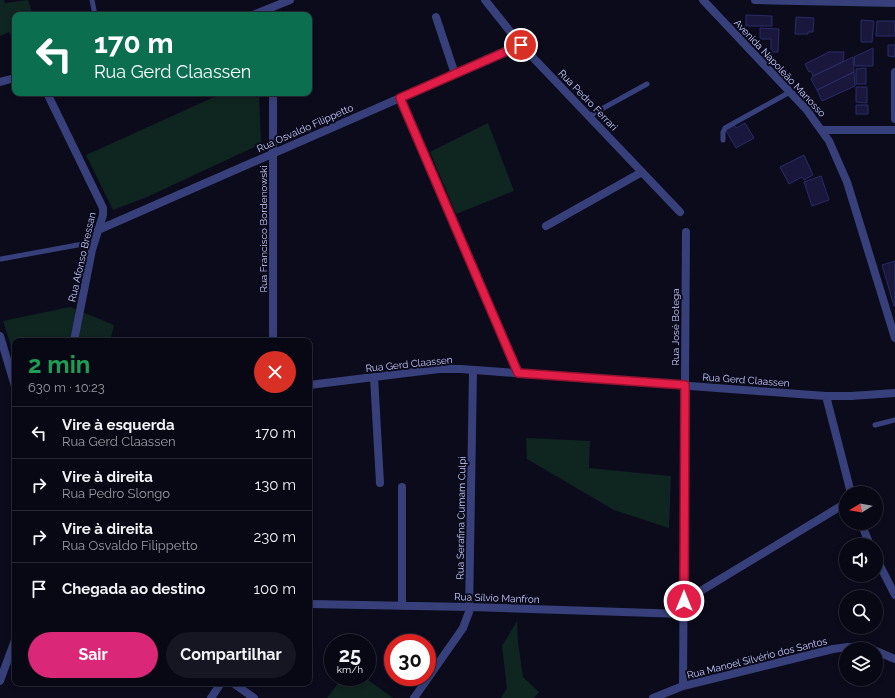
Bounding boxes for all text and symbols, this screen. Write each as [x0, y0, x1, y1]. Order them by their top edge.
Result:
street label: Avenida Napoleão Manosso [732, 17, 828, 119]
text: 170 m [94, 27, 174, 60]
icon: left [28, 28, 80, 80]
pin [504, 28, 538, 62]
icon: arrive [510, 34, 532, 56]
text: Rua Gerd Claassen [94, 61, 251, 82]
street label: Rua Pedro Ferrari [556, 67, 620, 133]
street label: Rua Osvaldo Filippetto [255, 102, 355, 154]
street label: Rua Francisco Bordenowski [258, 165, 269, 293]
street label: Rua Afonso Bressan [66, 211, 98, 303]
street label: Rua José Botega [670, 288, 681, 366]
text: 2 min [28, 350, 90, 379]
button: close [254, 351, 296, 393]
street label: Rua Gerd Claassen [365, 354, 453, 374]
street label: Rua Gerd Claassen [702, 371, 790, 389]
text: 630 m · 10:23 [28, 380, 105, 395]
text: Vire à esquerda [62, 416, 175, 434]
icon: left [28, 422, 50, 444]
text: 170 m [255, 424, 296, 442]
text: Rua Gerd Claassen [62, 434, 176, 449]
street label: Rua Serafina Cumam Culpi [454, 456, 468, 580]
text: Vire à direita [62, 468, 153, 486]
icon: right [28, 474, 50, 496]
text: 130 m [255, 476, 296, 494]
text: Rua Pedro Slongo [62, 486, 170, 501]
north arrow [839, 486, 883, 530]
map controls [839, 486, 883, 686]
text: Vire à direita [62, 520, 153, 538]
icon: right [28, 526, 50, 548]
text: 230 m [253, 528, 296, 546]
text: Rua Osvaldo Filippetto [62, 538, 198, 553]
button: sound [839, 538, 883, 582]
icon: arrive [28, 578, 50, 600]
text: Chegada ao destino [62, 580, 205, 598]
text: 100 m [254, 580, 296, 598]
position arrow [663, 580, 705, 622]
button: search [839, 590, 883, 634]
street label: Rua Sílvio Manfron [454, 591, 540, 605]
button: Sair [28, 632, 158, 678]
button: Compartilhar [166, 632, 296, 678]
speed limit sign: 30 [384, 634, 436, 686]
street label: Rua Manoel Silvério dos Santos [686, 635, 828, 681]
button: layers [839, 642, 883, 686]
text: 25 [339, 643, 361, 667]
text: km/h [337, 664, 363, 675]

